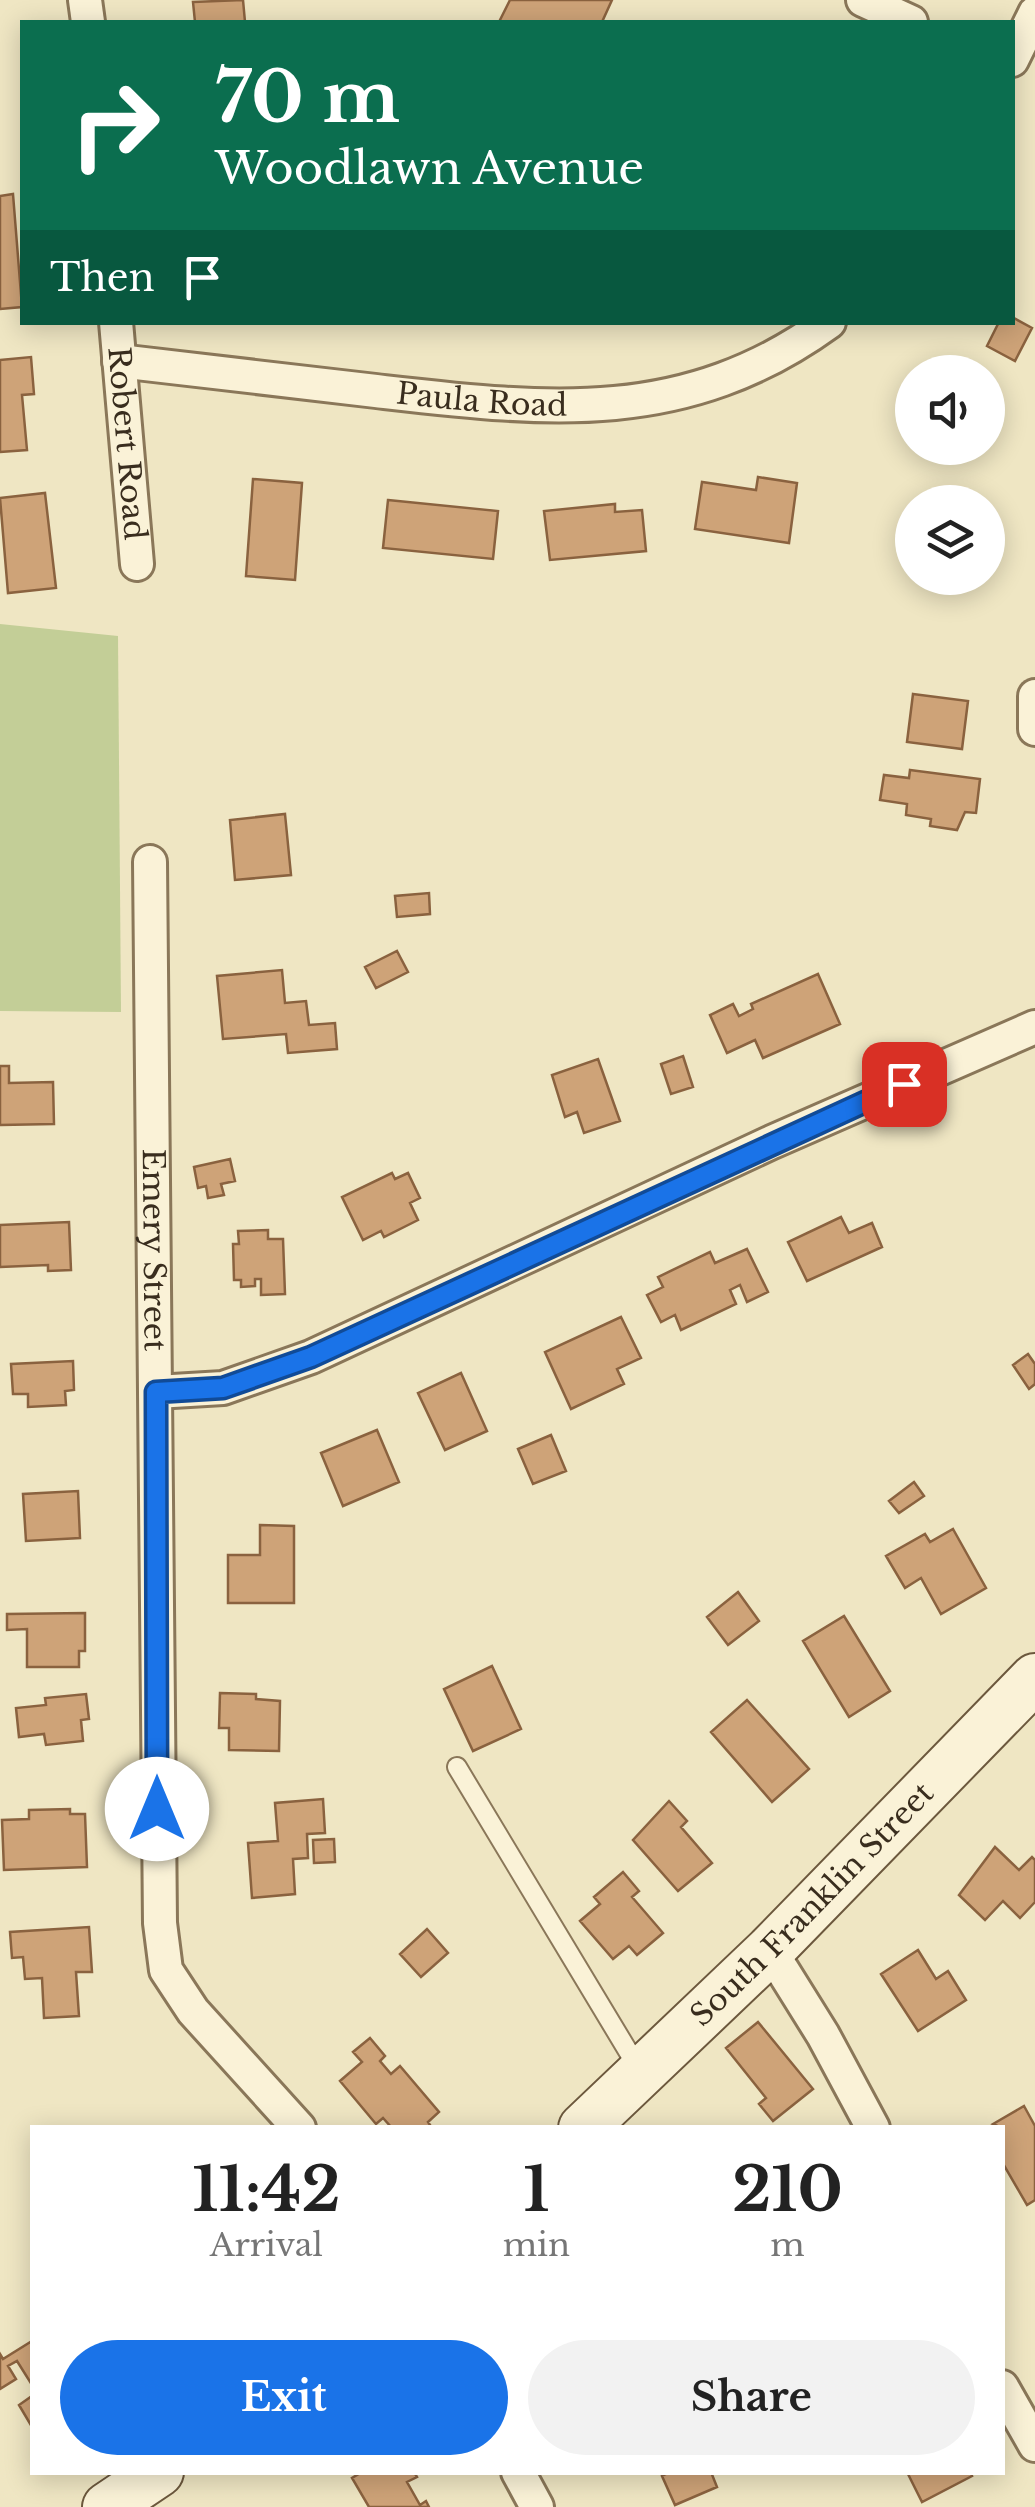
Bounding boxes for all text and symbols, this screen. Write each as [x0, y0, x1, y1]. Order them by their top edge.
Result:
text: 70 m [215, 54, 400, 141]
icon: right [50, 60, 180, 190]
text: Woodlawn Avenue [215, 140, 644, 196]
icon: arrive [175, 250, 230, 305]
text: Then [50, 254, 155, 301]
street label: Robert Road [100, 345, 154, 542]
map controls [895, 355, 1005, 595]
button: sound [895, 355, 1005, 465]
street label: Paula Road [395, 374, 567, 424]
button: layers [895, 485, 1005, 595]
pin [862, 1042, 947, 1127]
icon: arrive [877, 1057, 932, 1112]
street label: Emery Street [135, 1148, 174, 1352]
position arrow [105, 1757, 209, 1861]
street label: South Franklin Street [682, 1774, 941, 2034]
text: 11:42 [192, 2153, 340, 2227]
text: 1 [523, 2153, 549, 2227]
text: 210 [732, 2153, 843, 2227]
text: Arrival [210, 2225, 323, 2265]
text: min [503, 2225, 570, 2265]
text: m [770, 2225, 805, 2265]
button: Exit [60, 2340, 508, 2455]
button: Share [528, 2340, 975, 2455]

